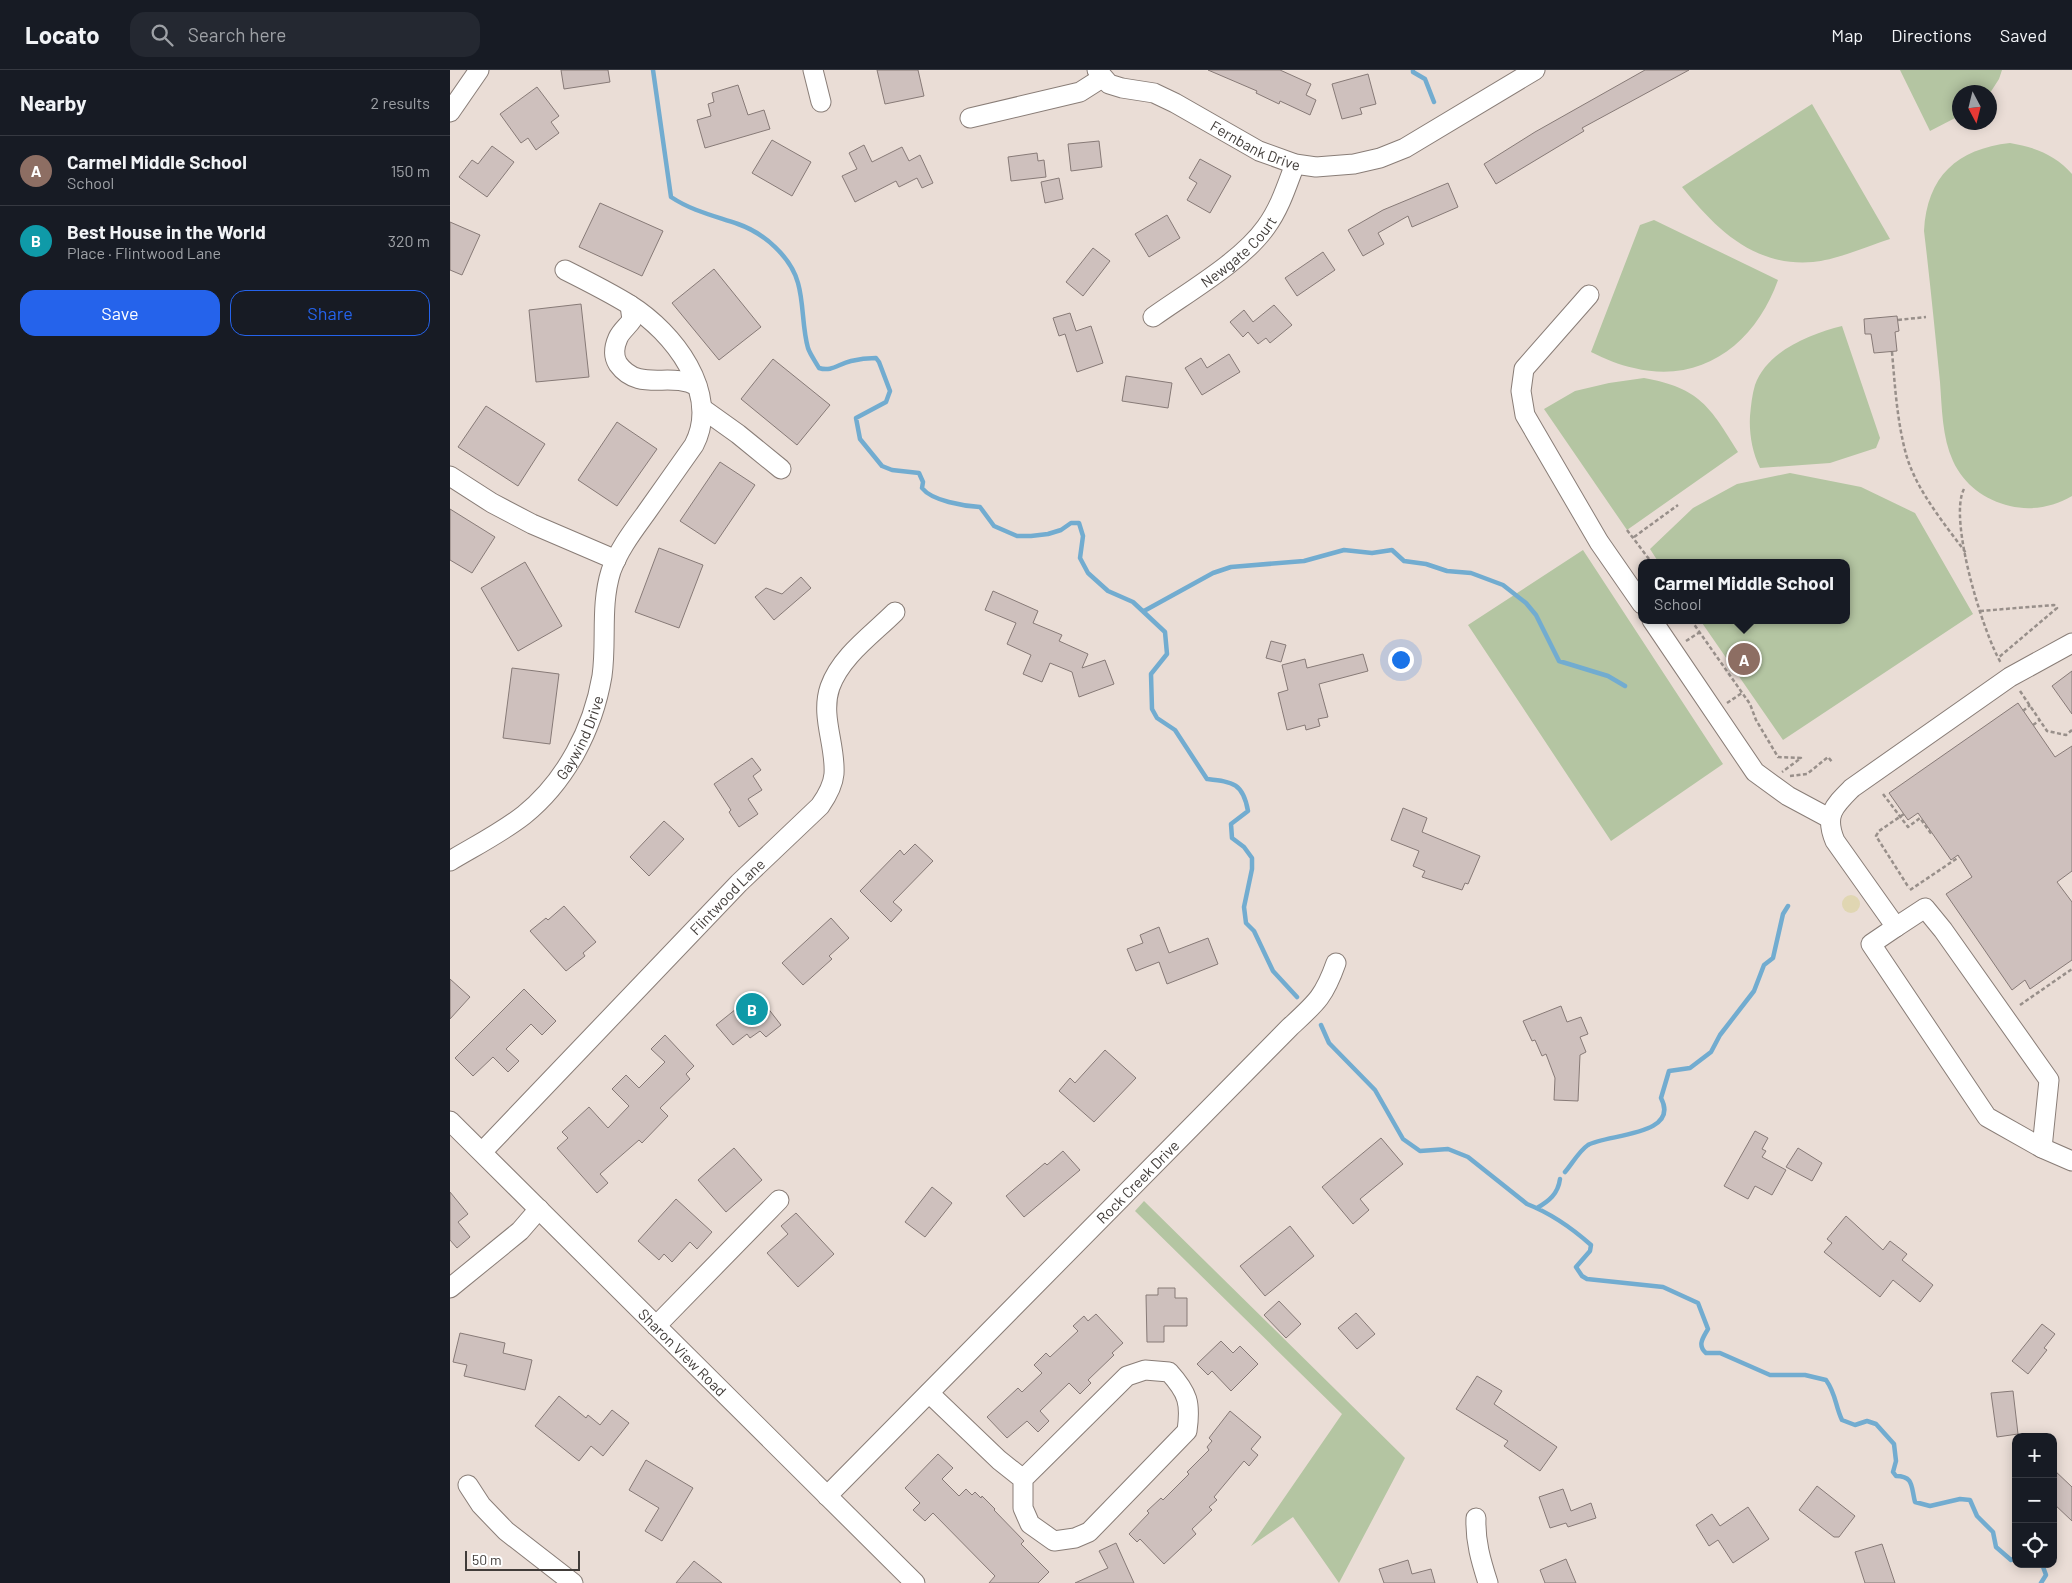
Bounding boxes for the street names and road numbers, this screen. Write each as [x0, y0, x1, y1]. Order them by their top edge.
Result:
street label: Fernbank Drive [1208, 116, 1301, 174]
street label: Newgate Court [1197, 213, 1280, 291]
street label: Gaywind Drive [552, 694, 606, 783]
street label: Flintwood Lane [686, 855, 768, 938]
street label: Rock Creek Drive [1092, 1136, 1183, 1227]
street label: Sharon View Road [635, 1305, 730, 1400]

